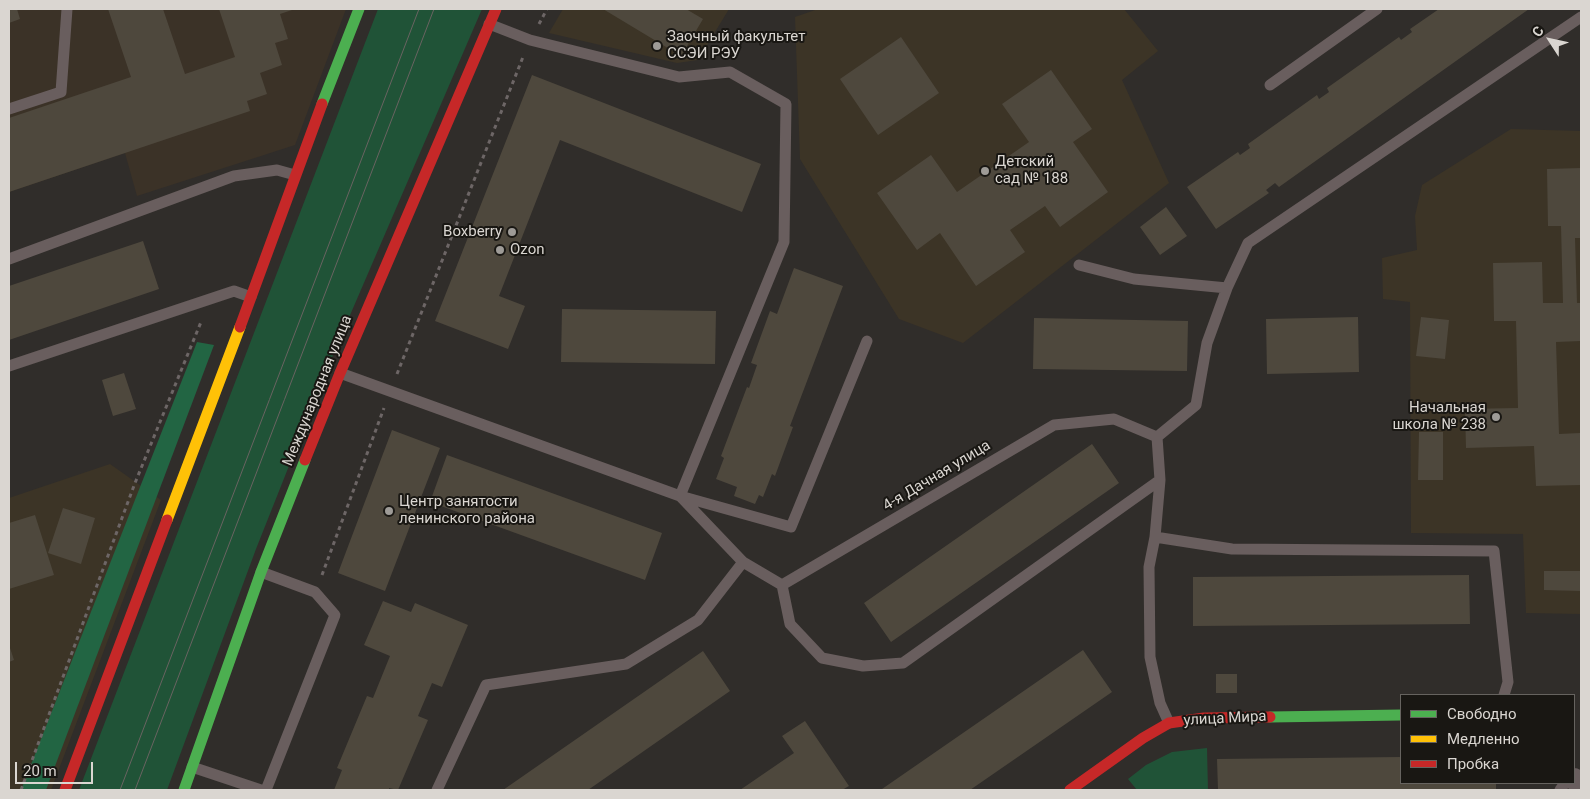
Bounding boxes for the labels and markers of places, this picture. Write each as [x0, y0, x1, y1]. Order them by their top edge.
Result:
place label: Заочный факультет ССЭИ РЭУ [667, 28, 805, 63]
marker: Заочный факультет ССЭИ РЭУ [651, 40, 663, 52]
place label: Детский сад № 188 [995, 153, 1068, 188]
marker: Детский сад № 188 [979, 165, 991, 177]
place label: Boxberry [443, 223, 502, 241]
marker: Boxberry [506, 226, 518, 238]
place label: Ozon [510, 241, 544, 259]
marker: Ozon [494, 244, 506, 256]
place label: Начальная школа № 238 [1392, 399, 1486, 434]
marker: Начальная школа № 238 [1490, 411, 1502, 423]
place label: Центр занятости ленинского района [399, 493, 535, 528]
marker: Центр занятости ленинского района [383, 505, 395, 517]

